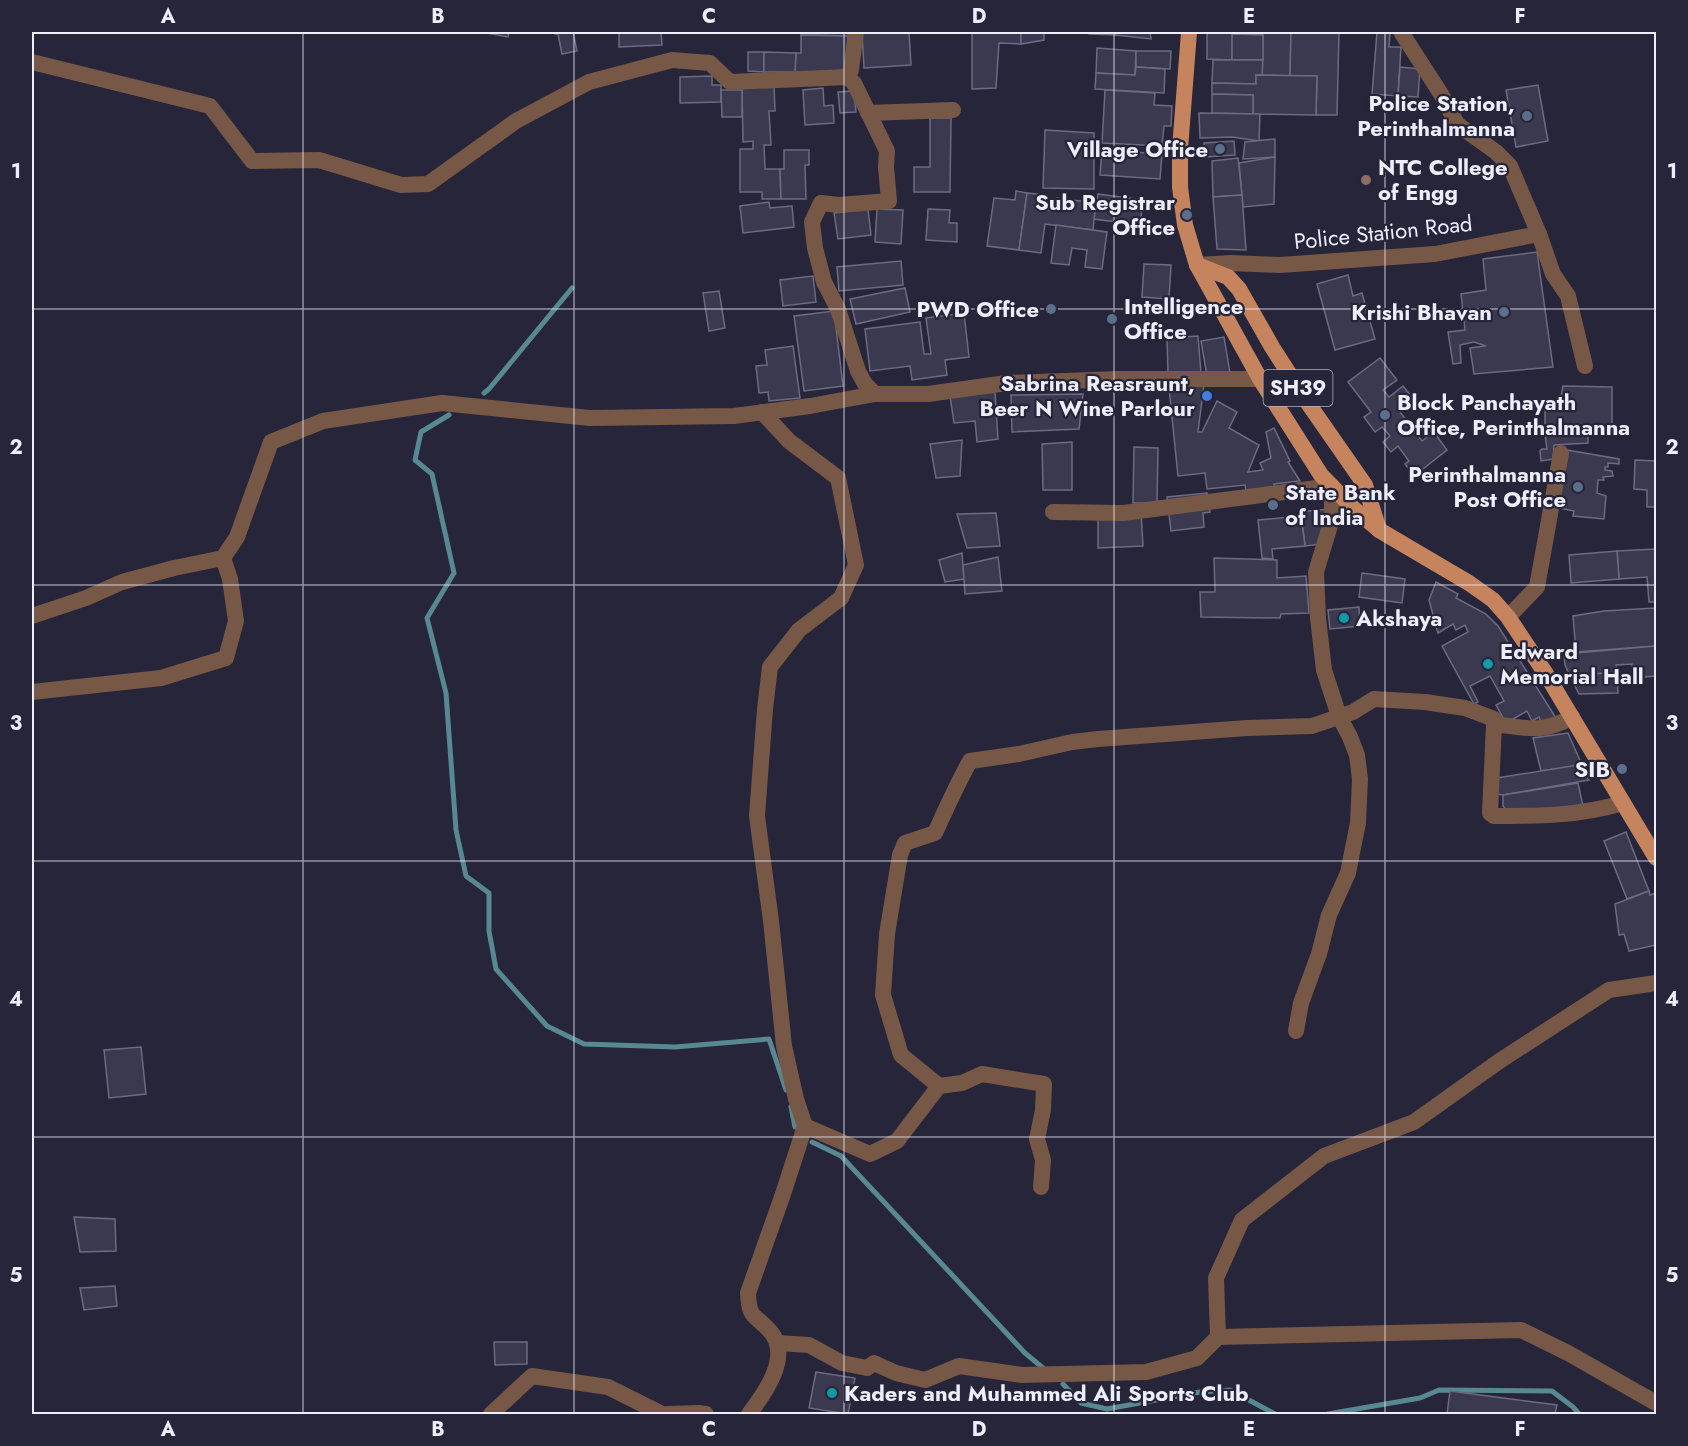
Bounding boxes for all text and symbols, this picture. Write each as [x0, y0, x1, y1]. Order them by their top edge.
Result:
text: A [160, 2, 176, 31]
text: B [431, 2, 445, 31]
text: C [702, 2, 716, 31]
text: D [972, 2, 986, 31]
text: E [1243, 2, 1255, 31]
text: F [1514, 2, 1526, 31]
place label: Police Station, Perinthalmanna [1357, 87, 1515, 144]
marker: Police Station, Perinthalmanna [1520, 109, 1534, 123]
place label: Village Office [1066, 133, 1208, 165]
marker: Village Office [1213, 142, 1227, 156]
place label: NTC College of Engg [1378, 151, 1508, 208]
text: 1 [11, 157, 21, 186]
text: 1 [1667, 157, 1677, 186]
marker: NTC College of Engg [1359, 173, 1373, 187]
place label: Sub Registrar Office [1035, 186, 1175, 243]
street label: Police Station Road [1292, 207, 1474, 257]
marker: Sub Registrar Office [1180, 208, 1194, 222]
place label: Intelligence Office [1124, 290, 1243, 347]
place label: PWD Office [916, 293, 1039, 325]
place label: Krishi Bhavan [1351, 296, 1492, 328]
marker: PWD Office [1044, 302, 1058, 316]
marker: Krishi Bhavan [1497, 305, 1511, 319]
marker: Intelligence Office [1105, 312, 1119, 326]
place label: Sabrina Reasraunt, Beer N Wine Parlour [980, 367, 1195, 424]
road number: SH39 [1264, 370, 1332, 406]
place label: Block Panchayath Office, Perinthalmanna [1397, 386, 1630, 443]
marker: Sabrina Reasraunt, Beer N Wine Parlour [1200, 389, 1214, 403]
marker: Block Panchayath Office, Perinthalmanna [1378, 408, 1392, 422]
text: 2 [9, 433, 23, 462]
text: 2 [1665, 433, 1679, 462]
place label: Perinthalmanna Post Office [1408, 458, 1566, 515]
place label: State Bank of India [1285, 476, 1396, 533]
marker: Perinthalmanna Post Office [1571, 480, 1585, 494]
marker: State Bank of India [1266, 498, 1280, 512]
place label: Akshaya [1355, 602, 1442, 634]
marker: Akshaya [1337, 611, 1351, 625]
place label: Edward Memorial Hall [1500, 635, 1644, 692]
marker: Edward Memorial Hall [1481, 657, 1495, 671]
text: 3 [10, 709, 22, 738]
text: 3 [1666, 709, 1678, 738]
place label: SIB [1575, 753, 1610, 785]
marker: SIB [1615, 762, 1629, 776]
text: 4 [9, 985, 23, 1014]
text: 4 [1665, 985, 1679, 1014]
text: 5 [10, 1261, 23, 1290]
text: 5 [1666, 1261, 1679, 1290]
place label: Kaders and Muhammed Ali Sports Club [844, 1377, 1249, 1409]
marker: Kaders and Muhammed Ali Sports Club [825, 1386, 839, 1400]
text: A [160, 1415, 176, 1444]
text: B [431, 1415, 445, 1444]
text: C [702, 1415, 716, 1444]
text: D [972, 1415, 986, 1444]
text: E [1243, 1415, 1255, 1444]
text: F [1514, 1415, 1526, 1444]

